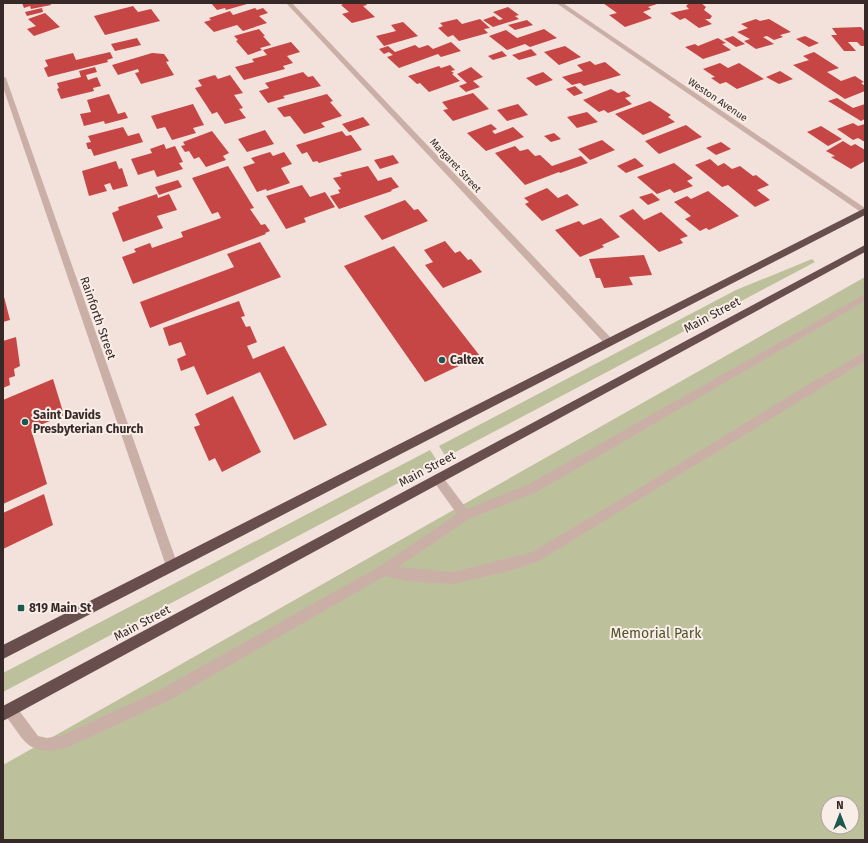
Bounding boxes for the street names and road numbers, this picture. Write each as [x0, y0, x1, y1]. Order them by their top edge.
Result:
street label: Weston Avenue [685, 75, 750, 124]
street label: Margaret Street [427, 136, 484, 196]
street label: Rainforth Street [77, 275, 119, 362]
street label: Main Street [681, 294, 743, 336]
street label: Main Street [396, 448, 458, 490]
street label: Main Street [111, 602, 173, 644]

